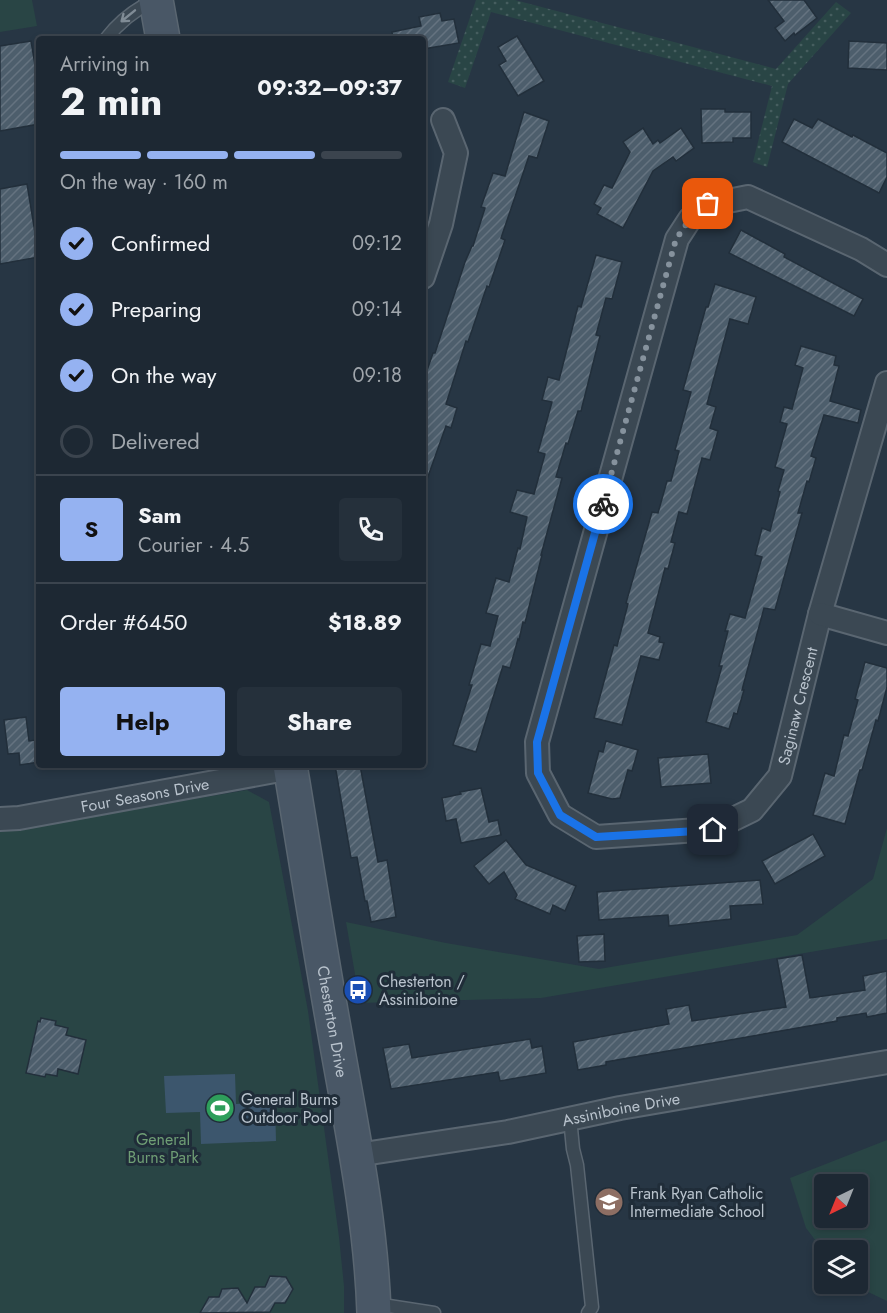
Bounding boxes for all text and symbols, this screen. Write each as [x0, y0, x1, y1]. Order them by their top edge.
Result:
one-way arrow [120, 10, 136, 23]
text: Arriving in [60, 50, 150, 79]
text: 09:32–09:37 [257, 71, 402, 103]
text: 2 min [60, 73, 162, 130]
text: On the way · 160 m [60, 168, 228, 197]
pin [682, 178, 733, 229]
icon: bag [691, 187, 724, 220]
icon: check [60, 227, 93, 260]
text: Confirmed [111, 227, 210, 259]
text: 09:12 [352, 229, 402, 258]
icon: check [60, 293, 93, 326]
text: Preparing [111, 293, 202, 325]
text: 09:14 [352, 295, 402, 324]
icon: check [60, 359, 93, 392]
text: On the way [111, 359, 216, 391]
text: 09:18 [353, 361, 402, 390]
text: Delivered [111, 425, 200, 457]
courier [573, 474, 633, 534]
icon: bike [587, 488, 620, 521]
button: phone [339, 498, 402, 561]
text: Sam [138, 499, 182, 531]
text: S [85, 513, 98, 545]
text: Courier · 4.5 [138, 531, 249, 560]
text: Order #6450 [60, 606, 187, 638]
text: $18.89 [328, 606, 402, 638]
street label: Saginaw Crescent [772, 645, 823, 767]
button: Help [60, 687, 225, 756]
button: Share [237, 687, 402, 756]
street label: Four Seasons Drive [79, 772, 211, 818]
pin [687, 804, 738, 855]
icon: home [696, 813, 729, 846]
street label: Chesterton Drive [311, 964, 354, 1079]
place label: Chesterton / Assiniboine [379, 970, 465, 1011]
bus stop icon: Chesterton / Assiniboine [342, 974, 374, 1006]
street label: Assiniboine Drive [560, 1087, 682, 1132]
place label: General Burns Outdoor Pool [241, 1088, 338, 1129]
sports icon: General Burns Outdoor Pool [204, 1092, 236, 1124]
park label: General Burns Park [128, 1128, 199, 1169]
north arrow [814, 1174, 868, 1228]
map controls [814, 1174, 868, 1294]
place label: Frank Ryan Catholic Intermediate School [630, 1182, 764, 1223]
school or university icon: Frank Ryan Catholic Intermediate School [593, 1186, 625, 1218]
button: layers [814, 1240, 868, 1294]

